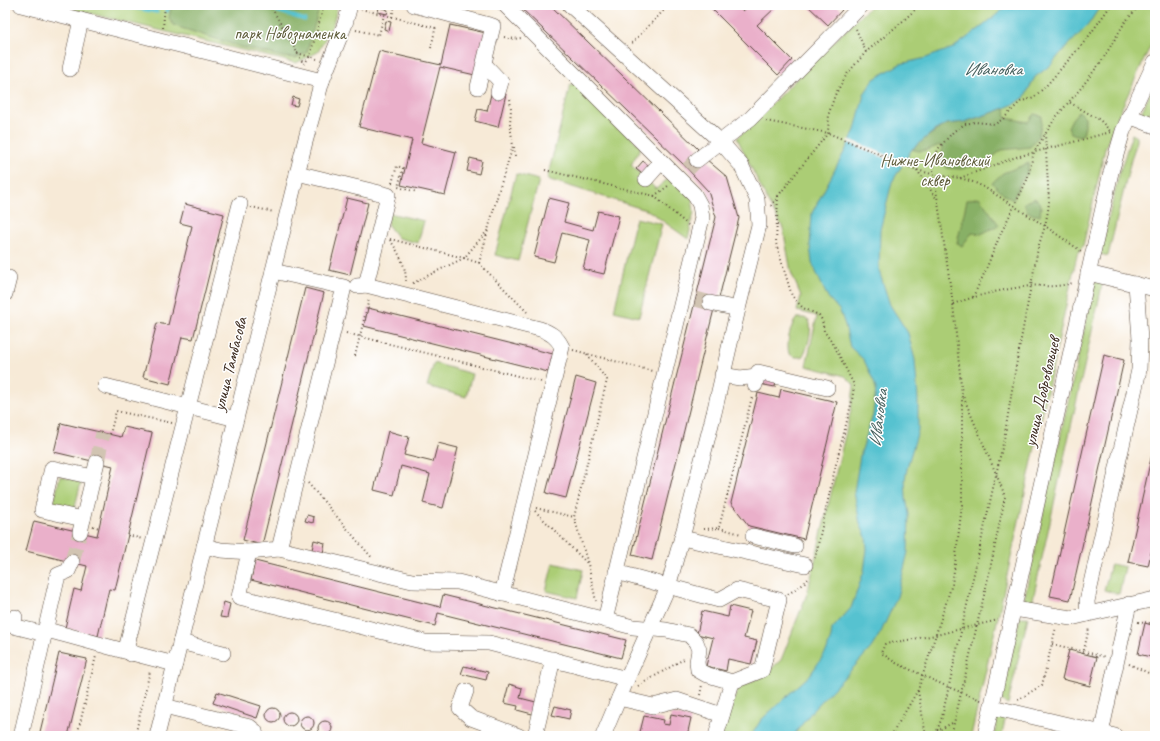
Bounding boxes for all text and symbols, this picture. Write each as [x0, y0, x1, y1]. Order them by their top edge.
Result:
park label: парк Новознаменка [234, 23, 348, 45]
water label: Ивановка [964, 58, 1024, 80]
park label: Нижне-Ивановский сквер [880, 150, 991, 191]
street label: улица Тамбасова [208, 313, 252, 414]
street label: улица Добровольцев [1019, 332, 1066, 450]
water label: Ивановка [864, 385, 893, 448]

